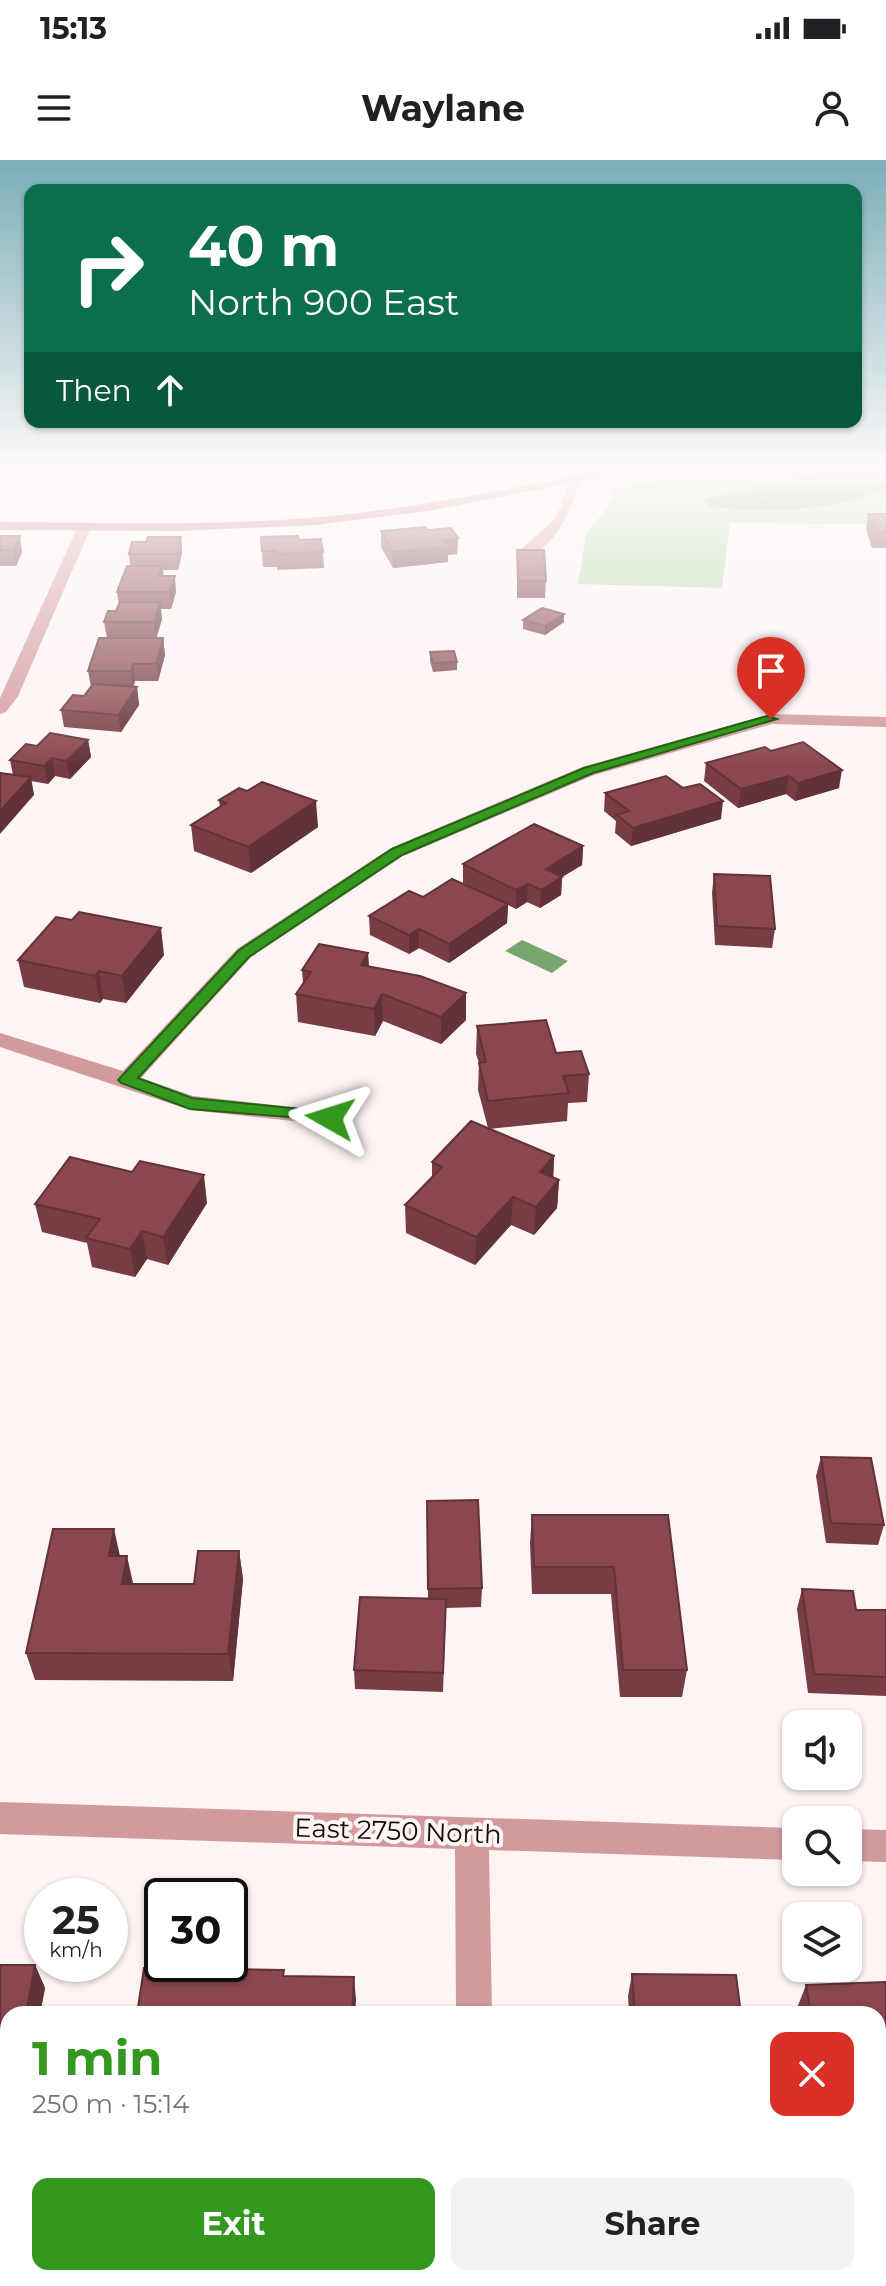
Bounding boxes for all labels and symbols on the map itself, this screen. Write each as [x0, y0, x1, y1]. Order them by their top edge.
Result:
pin [737, 637, 805, 719]
position arrow [288, 1076, 372, 1160]
street label: East 2750 North [294, 1811, 502, 1851]
speed limit sign: 30 [144, 1878, 248, 1982]

